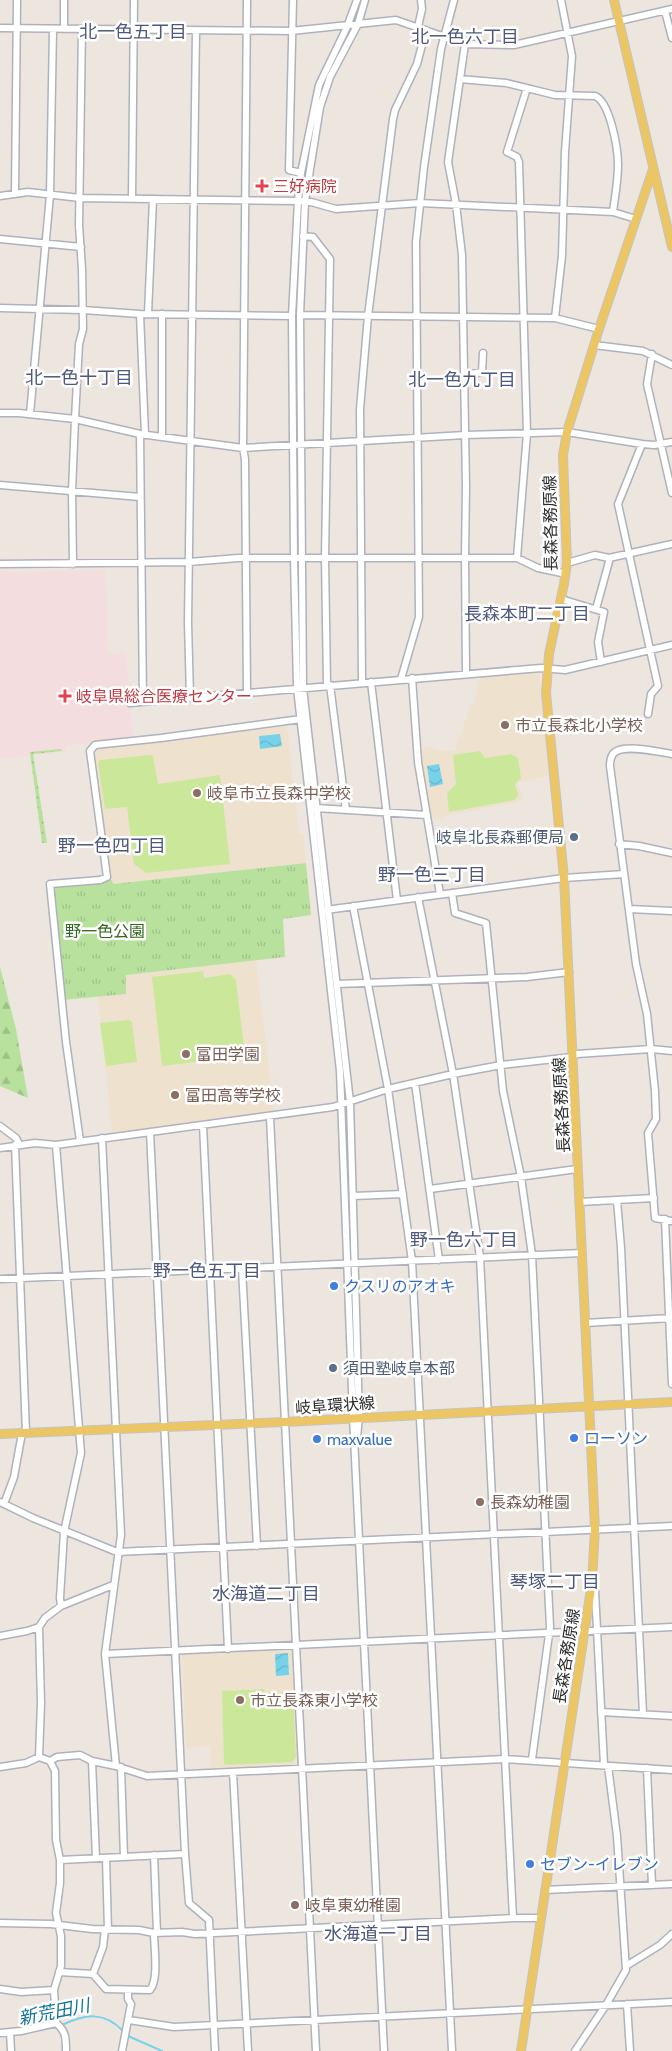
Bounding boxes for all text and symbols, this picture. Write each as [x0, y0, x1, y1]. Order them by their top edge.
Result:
district label: 北一色五丁目 [79, 21, 187, 43]
district label: 北一色六丁目 [411, 26, 519, 48]
place label: 三好病院 [273, 177, 337, 196]
marker: 三好病院 [255, 179, 269, 193]
district label: 北一色十丁目 [25, 367, 133, 389]
district label: 北一色九丁目 [408, 369, 516, 391]
street label: 長森各務原線 [540, 475, 561, 571]
district label: 長森本町二丁目 [464, 603, 590, 625]
place label: 岐阜県総合医療センター [76, 687, 252, 706]
marker: 岐阜県総合医療センター [58, 689, 72, 703]
place label: 市立長森北小学校 [515, 716, 643, 735]
marker: 市立長森北小学校 [499, 719, 511, 731]
place label: 岐阜市立長森中学校 [207, 784, 351, 803]
marker: 岐阜市立長森中学校 [191, 787, 203, 799]
place label: 岐阜北長森郵便局 [436, 828, 564, 847]
marker: 岐阜北長森郵便局 [568, 831, 580, 843]
district label: 野一色四丁目 [58, 835, 166, 857]
district label: 野一色三丁目 [378, 864, 486, 886]
park label: 野一色公園 [65, 922, 145, 941]
place label: 富田学園 [196, 1045, 260, 1064]
marker: 富田学園 [180, 1048, 192, 1060]
street label: 長森各務原線 [549, 1057, 573, 1153]
place label: 富田高等学校 [185, 1086, 281, 1105]
marker: 富田高等学校 [169, 1089, 181, 1101]
district label: 野一色六丁目 [410, 1229, 518, 1251]
district label: 野一色五丁目 [153, 1260, 261, 1282]
place label: クスリのアオキ [344, 1277, 456, 1296]
marker: クスリのアオキ [328, 1280, 340, 1292]
place label: 須田塾岐阜本部 [343, 1359, 455, 1378]
marker: 須田塾岐阜本部 [327, 1362, 339, 1374]
street label: 岐阜環状線 [294, 1393, 376, 1418]
place label: ローソン [584, 1429, 648, 1448]
place label: maxvalue [327, 1430, 392, 1449]
marker: ローソン [568, 1432, 580, 1444]
marker: maxvalue [311, 1433, 323, 1445]
place label: 長森幼稚園 [490, 1493, 570, 1512]
marker: 長森幼稚園 [474, 1496, 486, 1508]
district label: 琴塚二丁目 [510, 1571, 600, 1593]
district label: 水海道二丁目 [212, 1583, 320, 1605]
street label: 長森各務原線 [550, 1607, 583, 1705]
place label: 市立長森東小学校 [250, 1691, 378, 1710]
marker: 市立長森東小学校 [234, 1694, 246, 1706]
place label: セブン-イレブン [540, 1855, 659, 1874]
marker: セブン-イレブン [524, 1858, 536, 1870]
place label: 岐阜東幼稚園 [305, 1896, 401, 1915]
marker: 岐阜東幼稚園 [289, 1899, 301, 1911]
district label: 水海道一丁目 [324, 1923, 432, 1945]
water label: 新荒田川 [17, 1994, 93, 2030]

